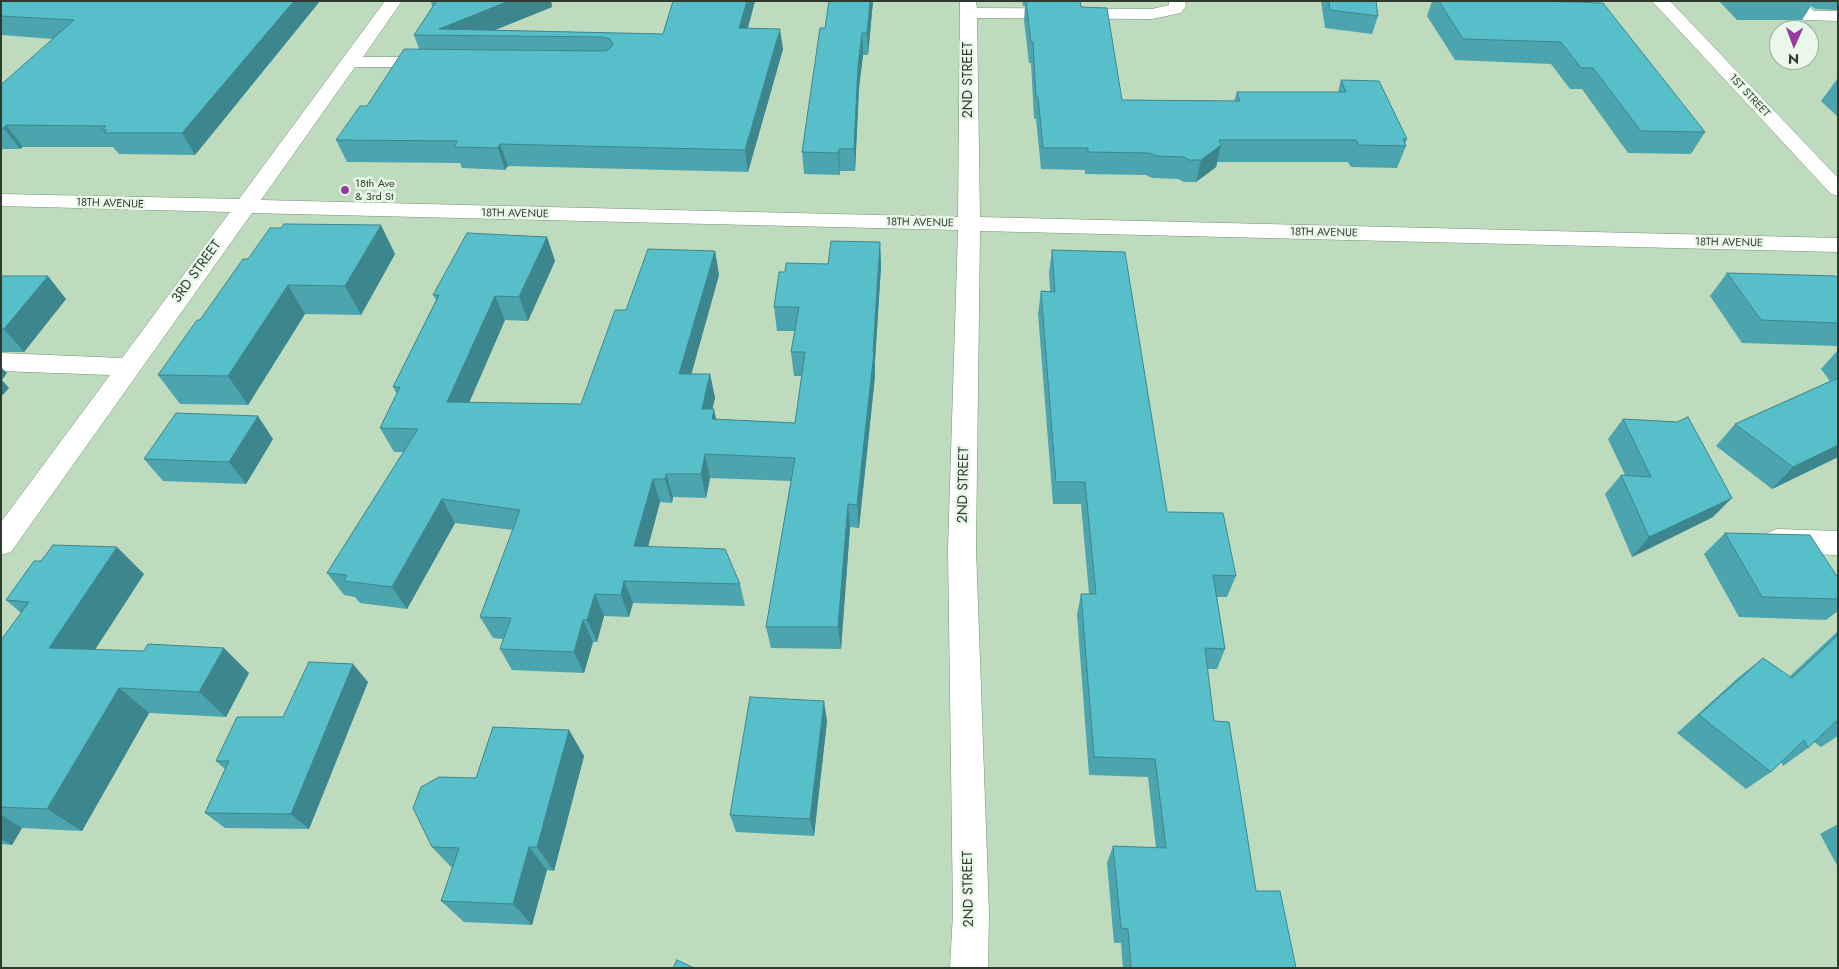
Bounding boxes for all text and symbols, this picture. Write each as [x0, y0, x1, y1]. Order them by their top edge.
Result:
north arrow [1769, 20, 1819, 70]
street label: 2ND STREET [961, 42, 977, 118]
text: N [1788, 49, 1799, 69]
street label: 1ST STREET [1726, 72, 1772, 120]
place label: 18th Ave & 3rd St [355, 177, 395, 203]
marker: 18th Ave & 3rd St [339, 184, 351, 196]
street label: 18TH AVENUE [76, 196, 144, 212]
street label: 18TH AVENUE [481, 207, 549, 221]
street label: 18TH AVENUE [886, 216, 954, 230]
street label: 18TH AVENUE [1290, 226, 1358, 240]
street label: 18TH AVENUE [1695, 236, 1763, 250]
street label: 3RD STREET [169, 237, 225, 307]
street label: 2ND STREET [955, 447, 973, 523]
street label: 2ND STREET [960, 851, 978, 927]

